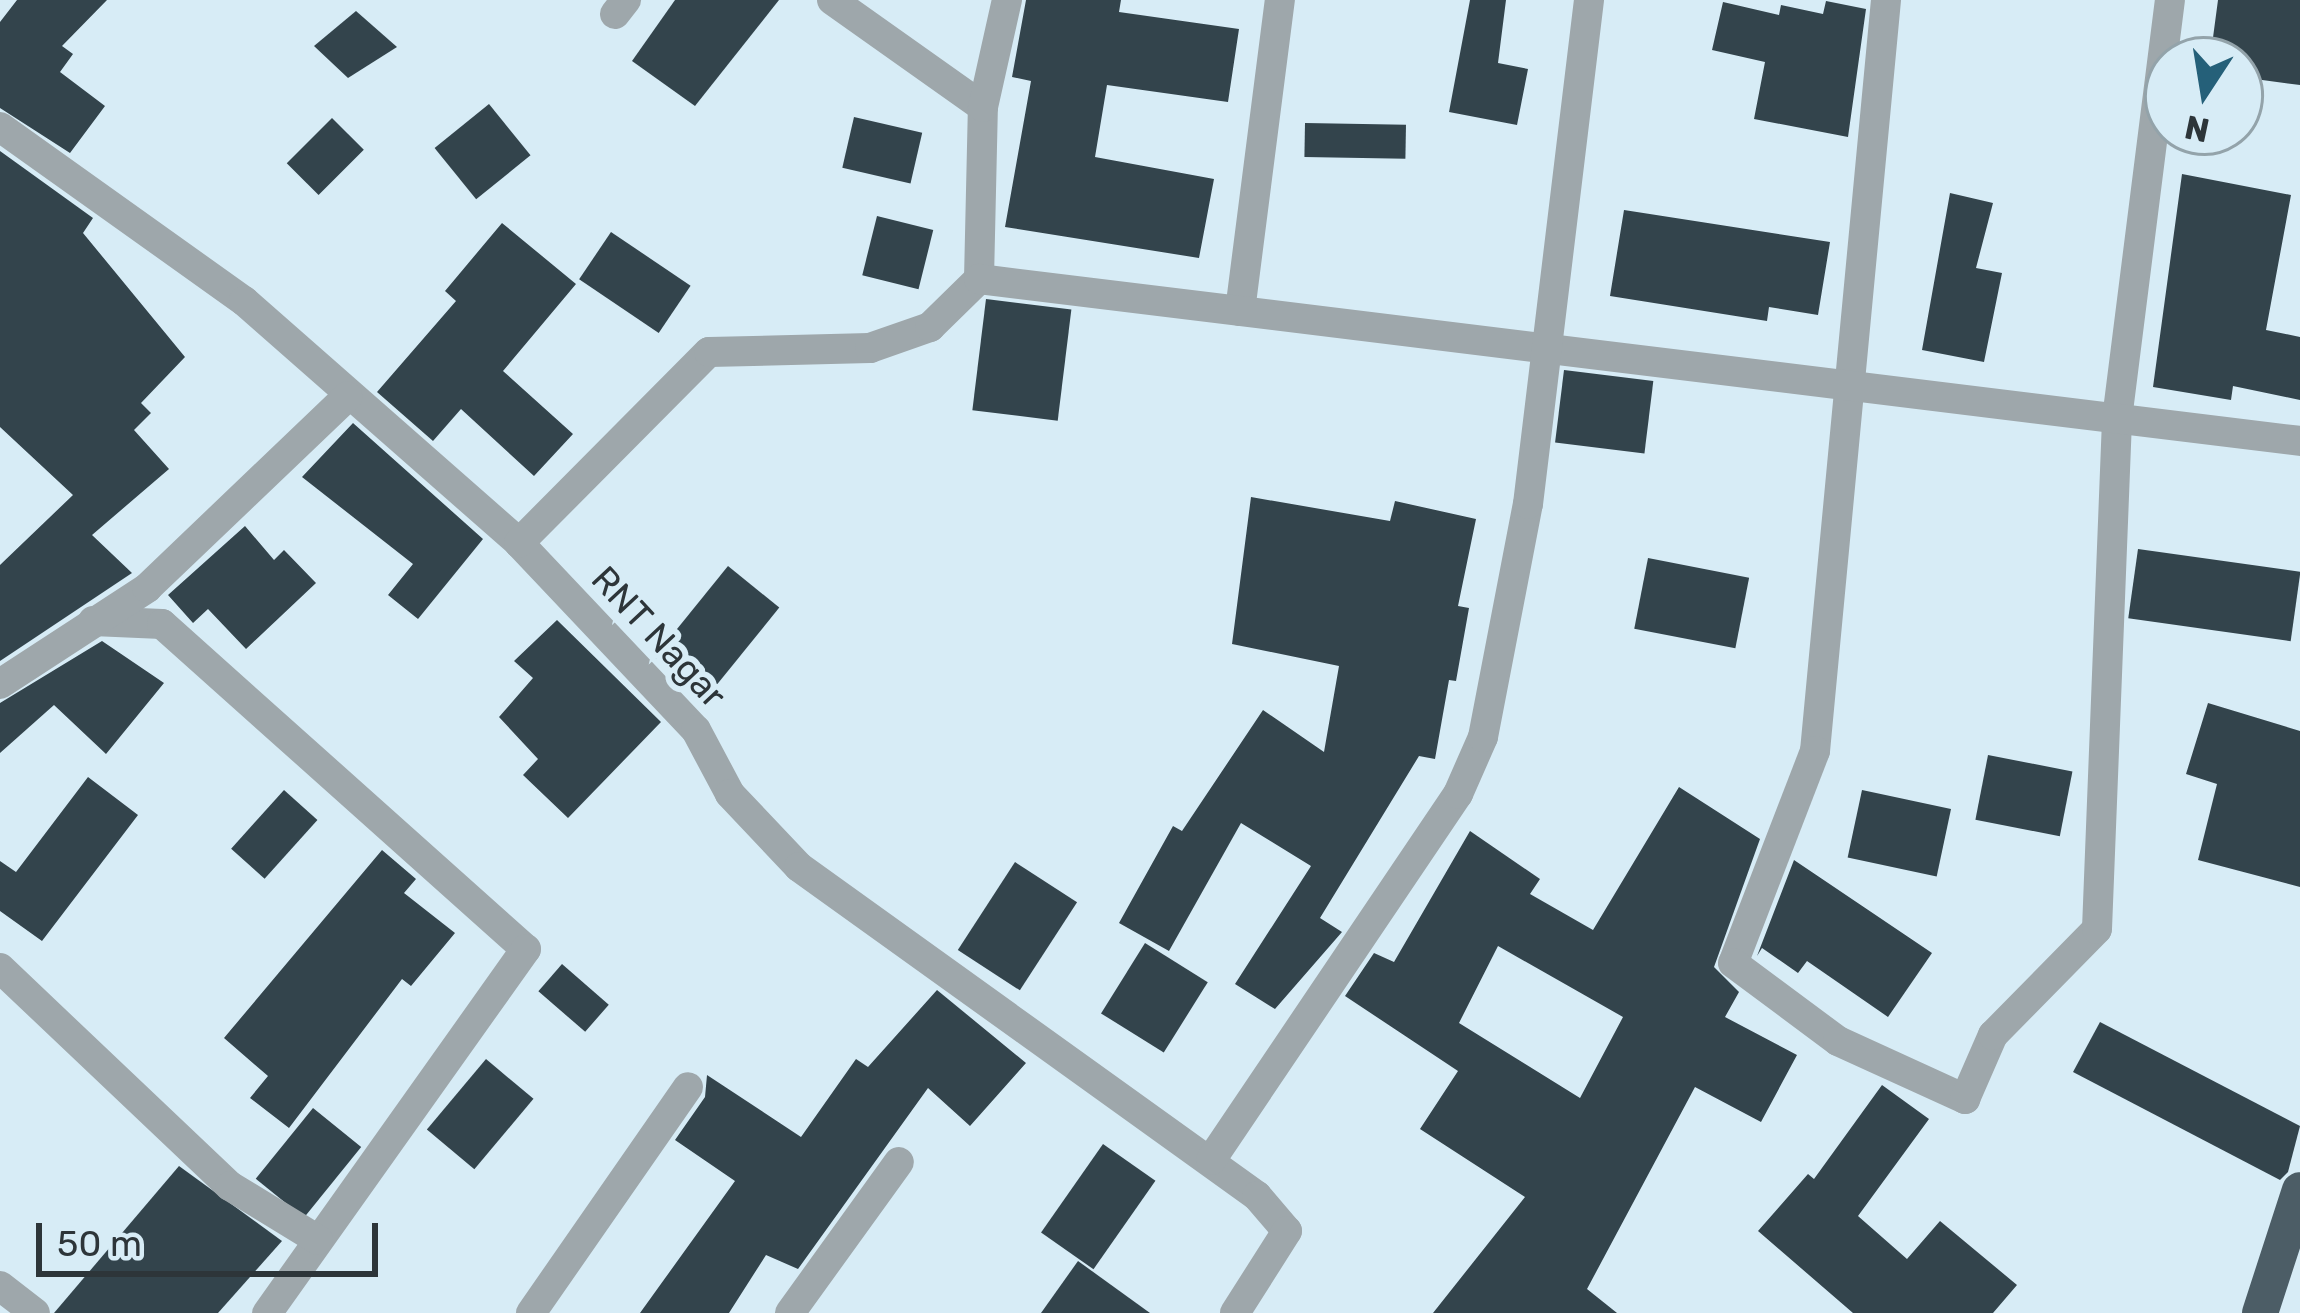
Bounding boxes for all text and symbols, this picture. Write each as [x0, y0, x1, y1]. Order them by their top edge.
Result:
north arrow [2144, 36, 2264, 156]
text: N [2181, 107, 2213, 150]
street label: RNT Nagar [582, 557, 736, 717]
scale bar [42, 1199, 384, 1273]
text: 50 m [57, 1222, 142, 1265]

